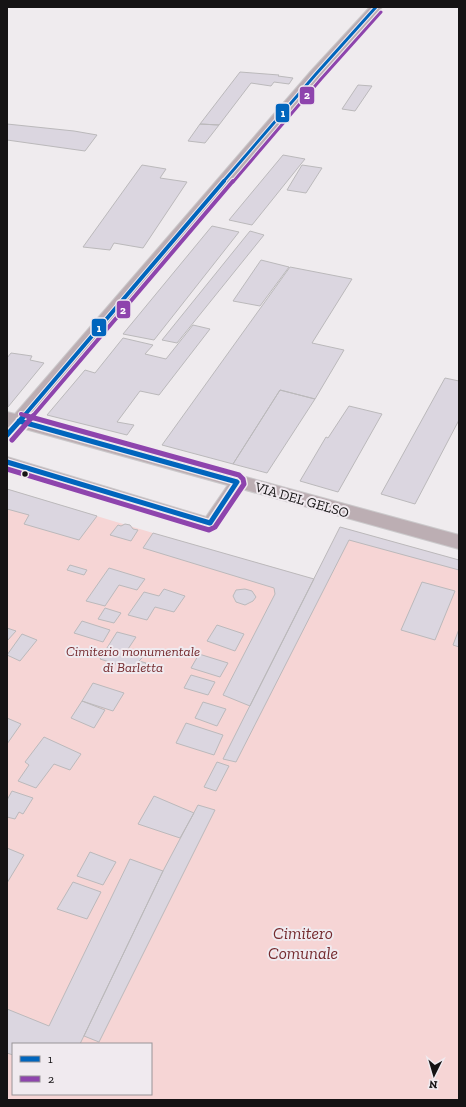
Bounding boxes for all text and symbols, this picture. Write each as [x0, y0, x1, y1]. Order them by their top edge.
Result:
line badge: 2 [299, 86, 315, 105]
text: 2 [304, 89, 310, 102]
line badge: 1 [275, 103, 290, 123]
text: 1 [281, 107, 286, 120]
line badge: 2 [116, 300, 131, 319]
text: 2 [120, 304, 126, 317]
line badge: 1 [91, 318, 107, 337]
text: 1 [97, 322, 102, 335]
unlabelled marker [20, 469, 30, 479]
street label: VIA DEL GELSO [252, 478, 351, 522]
park label: Cimiterio monumentale di Barletta [66, 643, 200, 676]
park label: Cimitero Comunale [268, 923, 338, 963]
legend [12, 1043, 152, 1095]
text: 1 [48, 1052, 53, 1066]
north arrow [414, 1055, 454, 1095]
text: 2 [48, 1072, 54, 1086]
text: N [428, 1078, 438, 1091]

